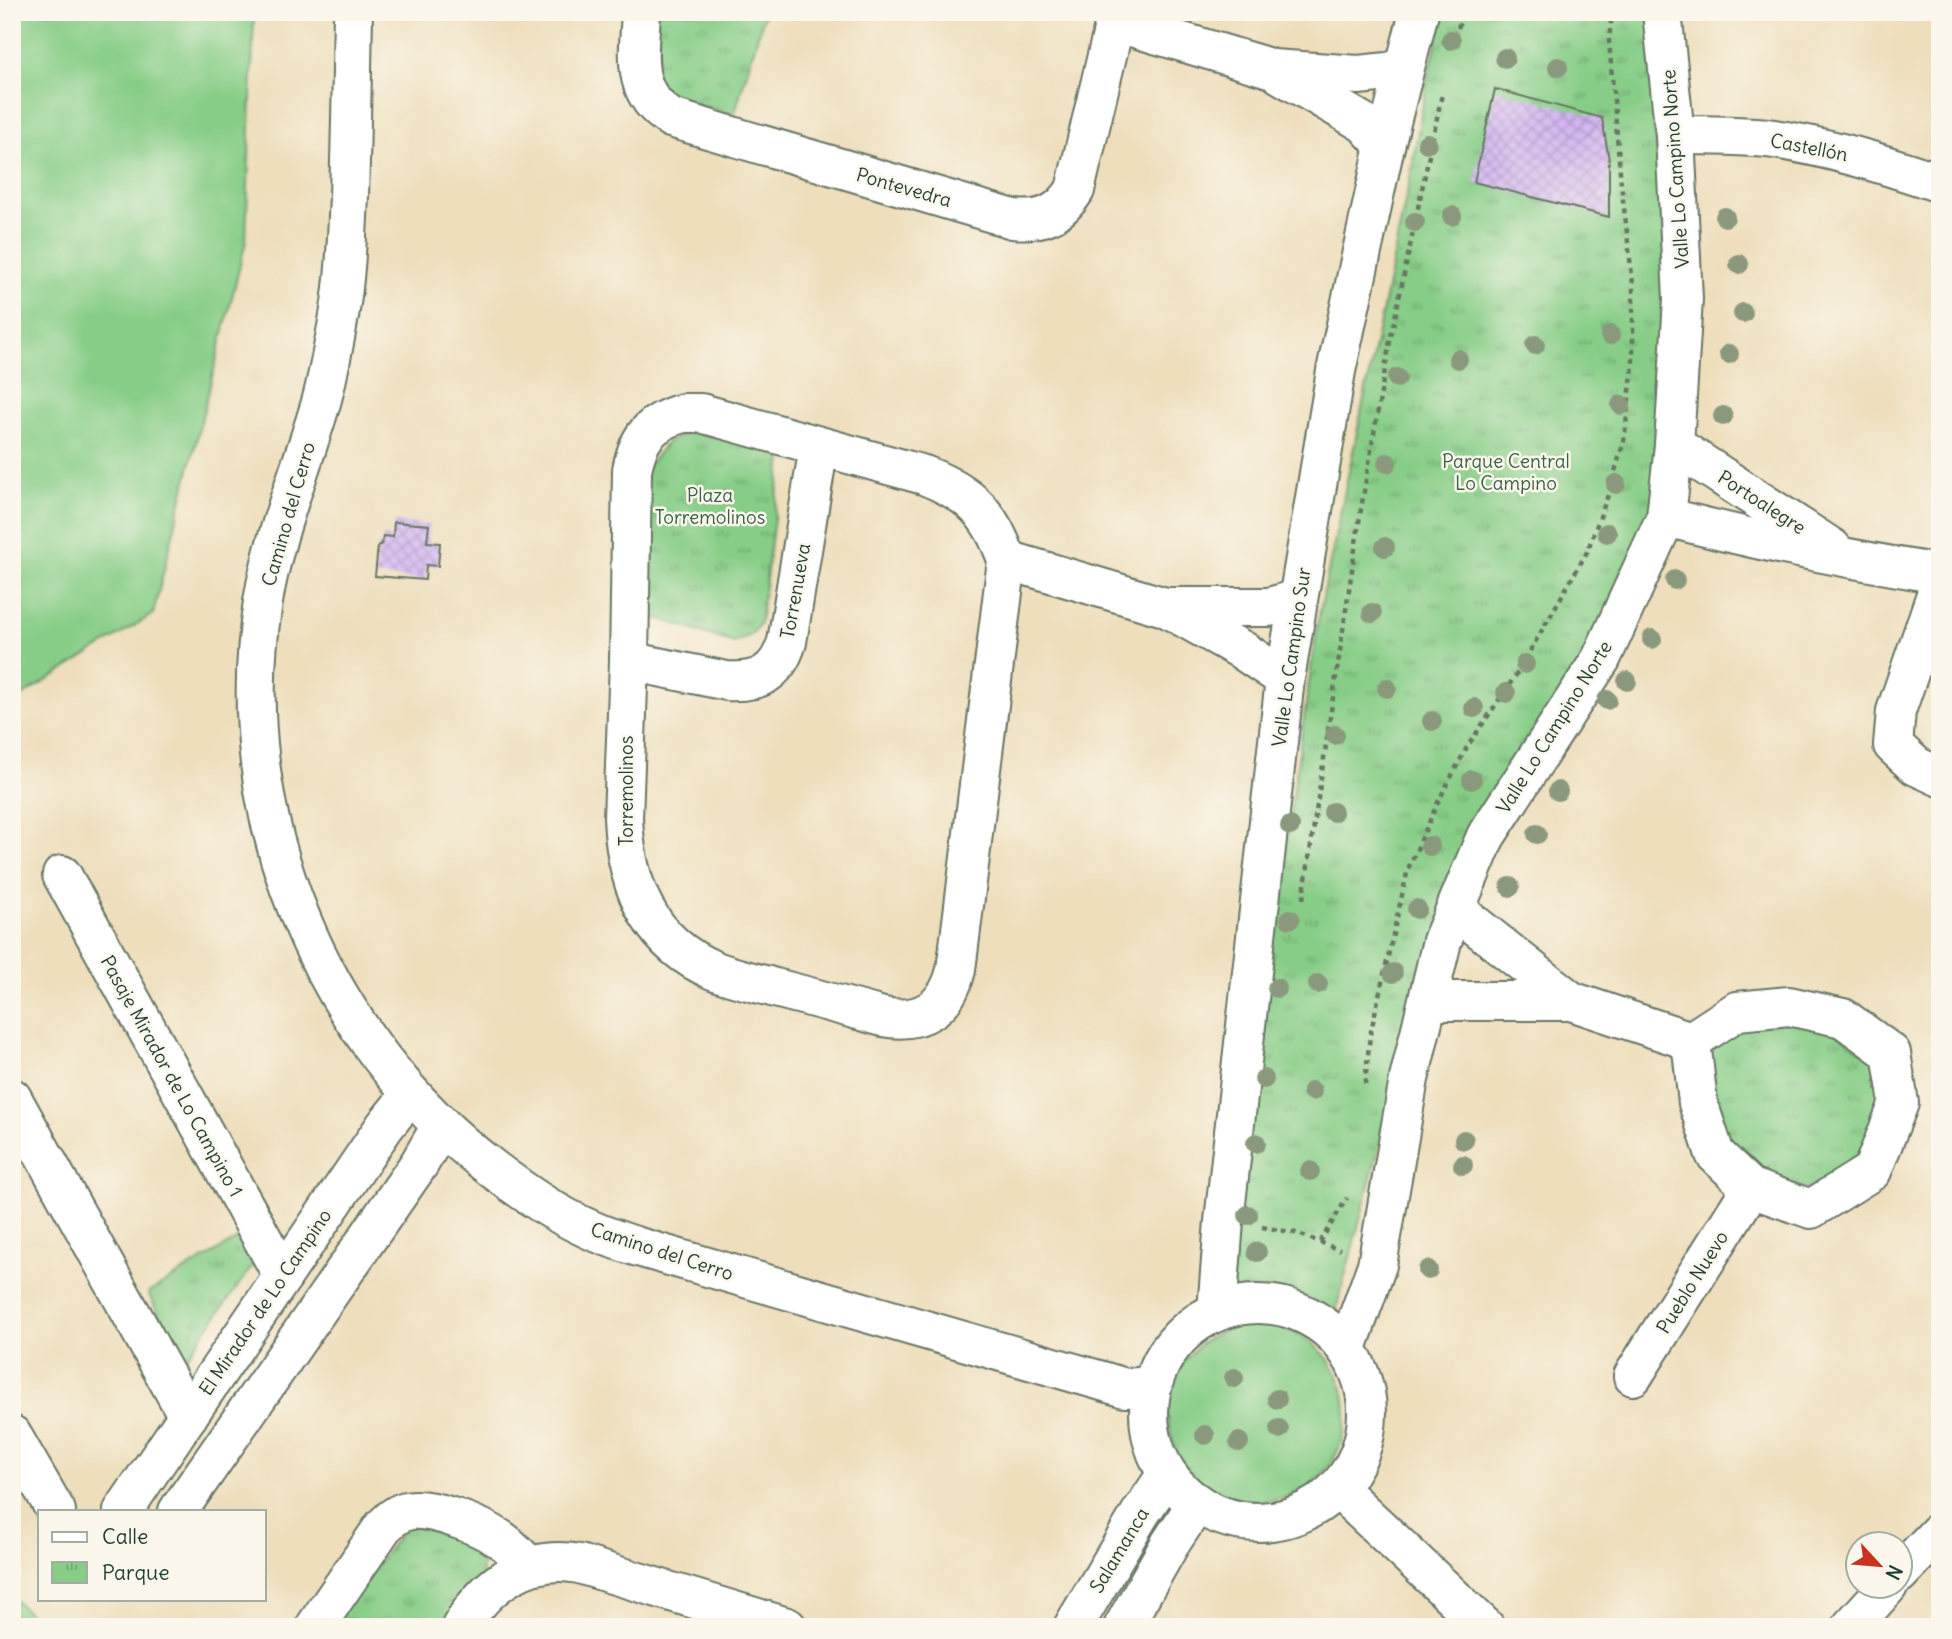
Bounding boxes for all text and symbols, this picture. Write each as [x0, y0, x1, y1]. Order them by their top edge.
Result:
street label: Valle Lo Campino Norte [1656, 69, 1694, 269]
street label: Castellón [1768, 128, 1850, 166]
street label: Pontevedra [854, 162, 955, 212]
street label: Camino del Cerro [256, 439, 320, 589]
park label: Parque Central Lo Campino [1442, 449, 1570, 495]
street label: Portoalegre [1714, 465, 1810, 539]
park label: Plaza Torremolinos [655, 483, 765, 529]
street label: Torrenueva [775, 541, 815, 641]
street label: Valle Lo Campino Sur [1267, 565, 1316, 748]
street label: Valle Lo Campino Norte [1491, 636, 1617, 818]
street label: Torremolinos [614, 736, 638, 846]
street label: Pasaje Mirador de Lo Campino 1 [96, 951, 248, 1201]
street label: El Mirador de Lo Campino [194, 1204, 336, 1400]
street label: Camino del Cerro [588, 1217, 736, 1285]
street label: Pueblo Nuevo [1651, 1226, 1733, 1338]
street label: Salamanca [1084, 1503, 1154, 1597]
legend [38, 1510, 266, 1600]
text: Calle [102, 1523, 148, 1550]
north arrow [1843, 1530, 1913, 1600]
text: Parque [102, 1559, 170, 1586]
text: N [1881, 1561, 1908, 1584]

